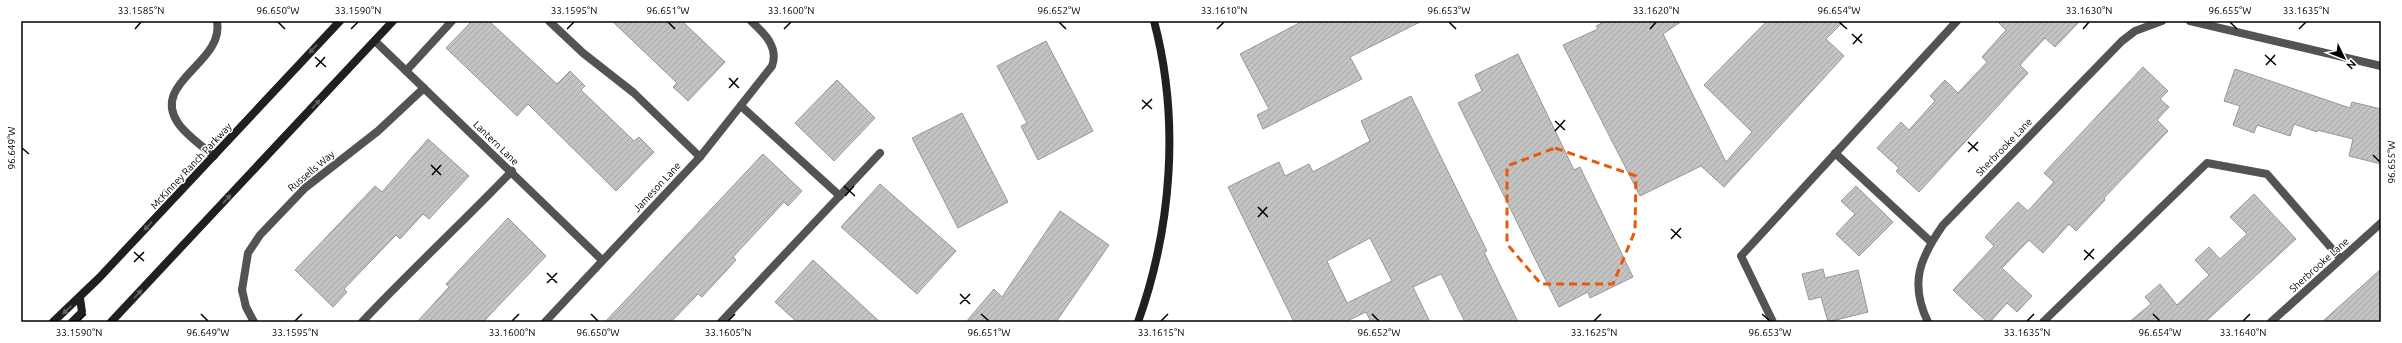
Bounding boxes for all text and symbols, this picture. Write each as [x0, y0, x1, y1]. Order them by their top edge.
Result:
text: 33.1585°N [118, 5, 164, 16]
text: 96.650°W [256, 5, 300, 16]
text: 33.1590°N [335, 5, 381, 16]
text: 33.1595°N [551, 5, 597, 16]
text: 96.651°W [646, 5, 690, 16]
text: 33.1600°N [768, 5, 814, 16]
text: 96.652°W [1037, 5, 1081, 16]
text: 33.1610°N [1201, 5, 1247, 16]
text: 96.653°W [1427, 5, 1471, 16]
text: 33.1620°N [1633, 5, 1679, 16]
text: 96.654°W [1817, 5, 1861, 16]
text: 33.1630°N [2066, 5, 2112, 16]
text: 96.655°W [2208, 5, 2252, 16]
text: 33.1635°N [2283, 5, 2329, 16]
north arrow [2324, 38, 2364, 78]
one-way arrow [309, 44, 318, 55]
text: N [2344, 58, 2359, 72]
one-way arrow [311, 99, 321, 109]
street label: Sherbrooke Lane [1974, 116, 2034, 178]
street label: Lantern Lane [471, 119, 521, 167]
street label: McKinney Ranch Parkway [148, 121, 234, 211]
text: 96.649°W [6, 126, 17, 170]
text: 96.655°W [2386, 140, 2397, 184]
street label: Russells Way [286, 148, 337, 194]
street label: Jameson Lane [631, 160, 683, 214]
one-way arrow [222, 194, 232, 204]
one-way arrow [143, 221, 153, 231]
street label: Sherbrooke Lane [2287, 236, 2351, 294]
one-way arrow [133, 289, 142, 298]
one-way arrow [62, 305, 72, 315]
text: 33.1590°N [56, 327, 102, 338]
text: 96.649°W [186, 327, 230, 338]
text: 33.1595°N [272, 327, 318, 338]
text: 33.1600°N [489, 327, 535, 338]
text: 96.650°W [576, 327, 620, 338]
text: 33.1605°N [705, 327, 751, 338]
text: 96.651°W [967, 327, 1011, 338]
text: 33.1615°N [1138, 327, 1184, 338]
text: 96.652°W [1357, 327, 1401, 338]
text: 33.1625°N [1571, 327, 1617, 338]
text: 96.653°W [1748, 327, 1792, 338]
text: 33.1635°N [2004, 327, 2050, 338]
text: 96.654°W [2138, 327, 2182, 338]
text: 33.1640°N [2220, 327, 2266, 338]

